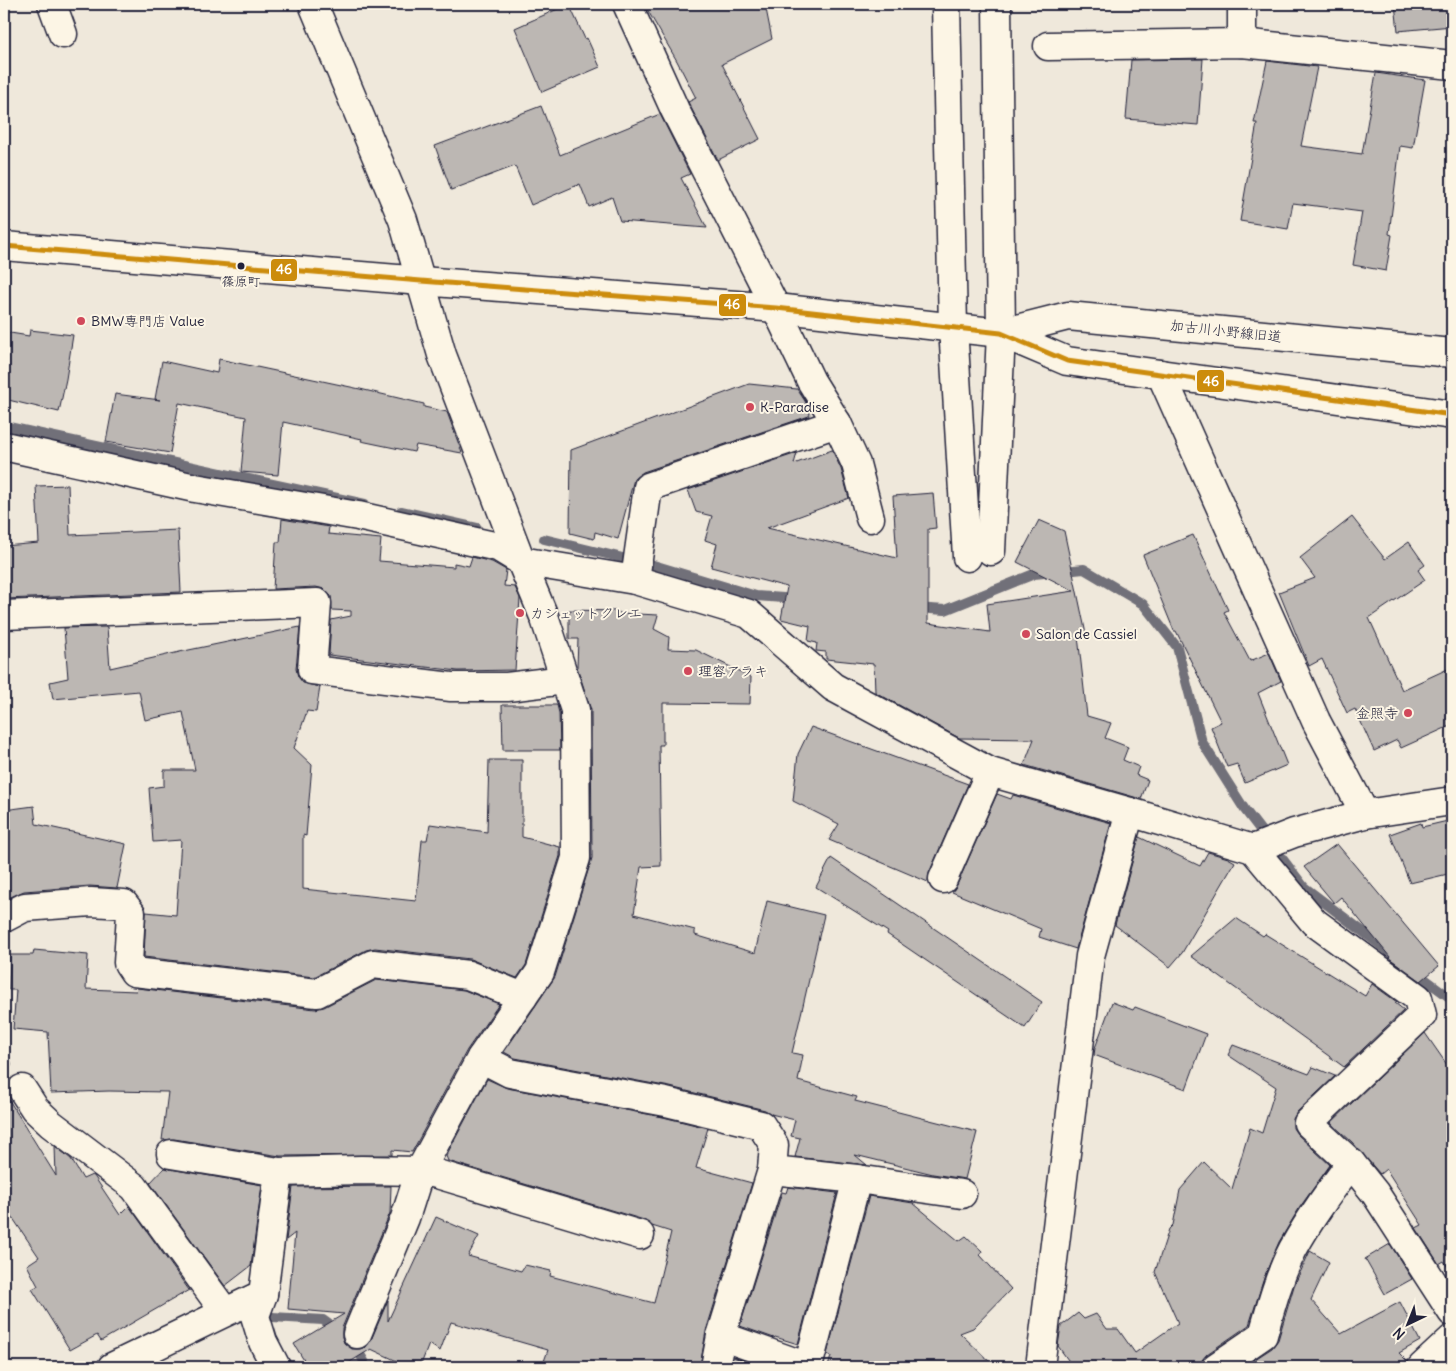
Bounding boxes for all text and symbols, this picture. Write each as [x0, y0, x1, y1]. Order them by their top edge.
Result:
line badge: 46 [270, 258, 298, 282]
text: 46 [276, 260, 292, 278]
marker: 篠原町 [236, 261, 246, 271]
place label: 篠原町 [221, 273, 261, 290]
line badge: 46 [718, 293, 747, 317]
text: 46 [724, 295, 740, 313]
place label: BMW専門店 Value [91, 312, 205, 330]
marker: BMW専門店 Value [75, 315, 87, 327]
street label: 加古川小野線旧道 [1169, 316, 1283, 346]
line badge: 46 [1196, 369, 1225, 393]
text: 46 [1203, 372, 1219, 390]
place label: K-Paradise [760, 398, 829, 416]
marker: K-Paradise [744, 401, 756, 413]
place label: カシェットクレエ [530, 604, 642, 622]
marker: カシェットクレエ [514, 607, 526, 619]
place label: Salon de Cassiel [1036, 625, 1137, 643]
marker: Salon de Cassiel [1020, 628, 1032, 640]
place label: 理容アラキ [698, 662, 768, 680]
marker: 理容アラキ [682, 665, 694, 677]
place label: 金照寺 [1356, 704, 1398, 722]
marker: 金照寺 [1402, 707, 1414, 719]
north arrow [1384, 1298, 1434, 1348]
text: N [1389, 1324, 1409, 1343]

